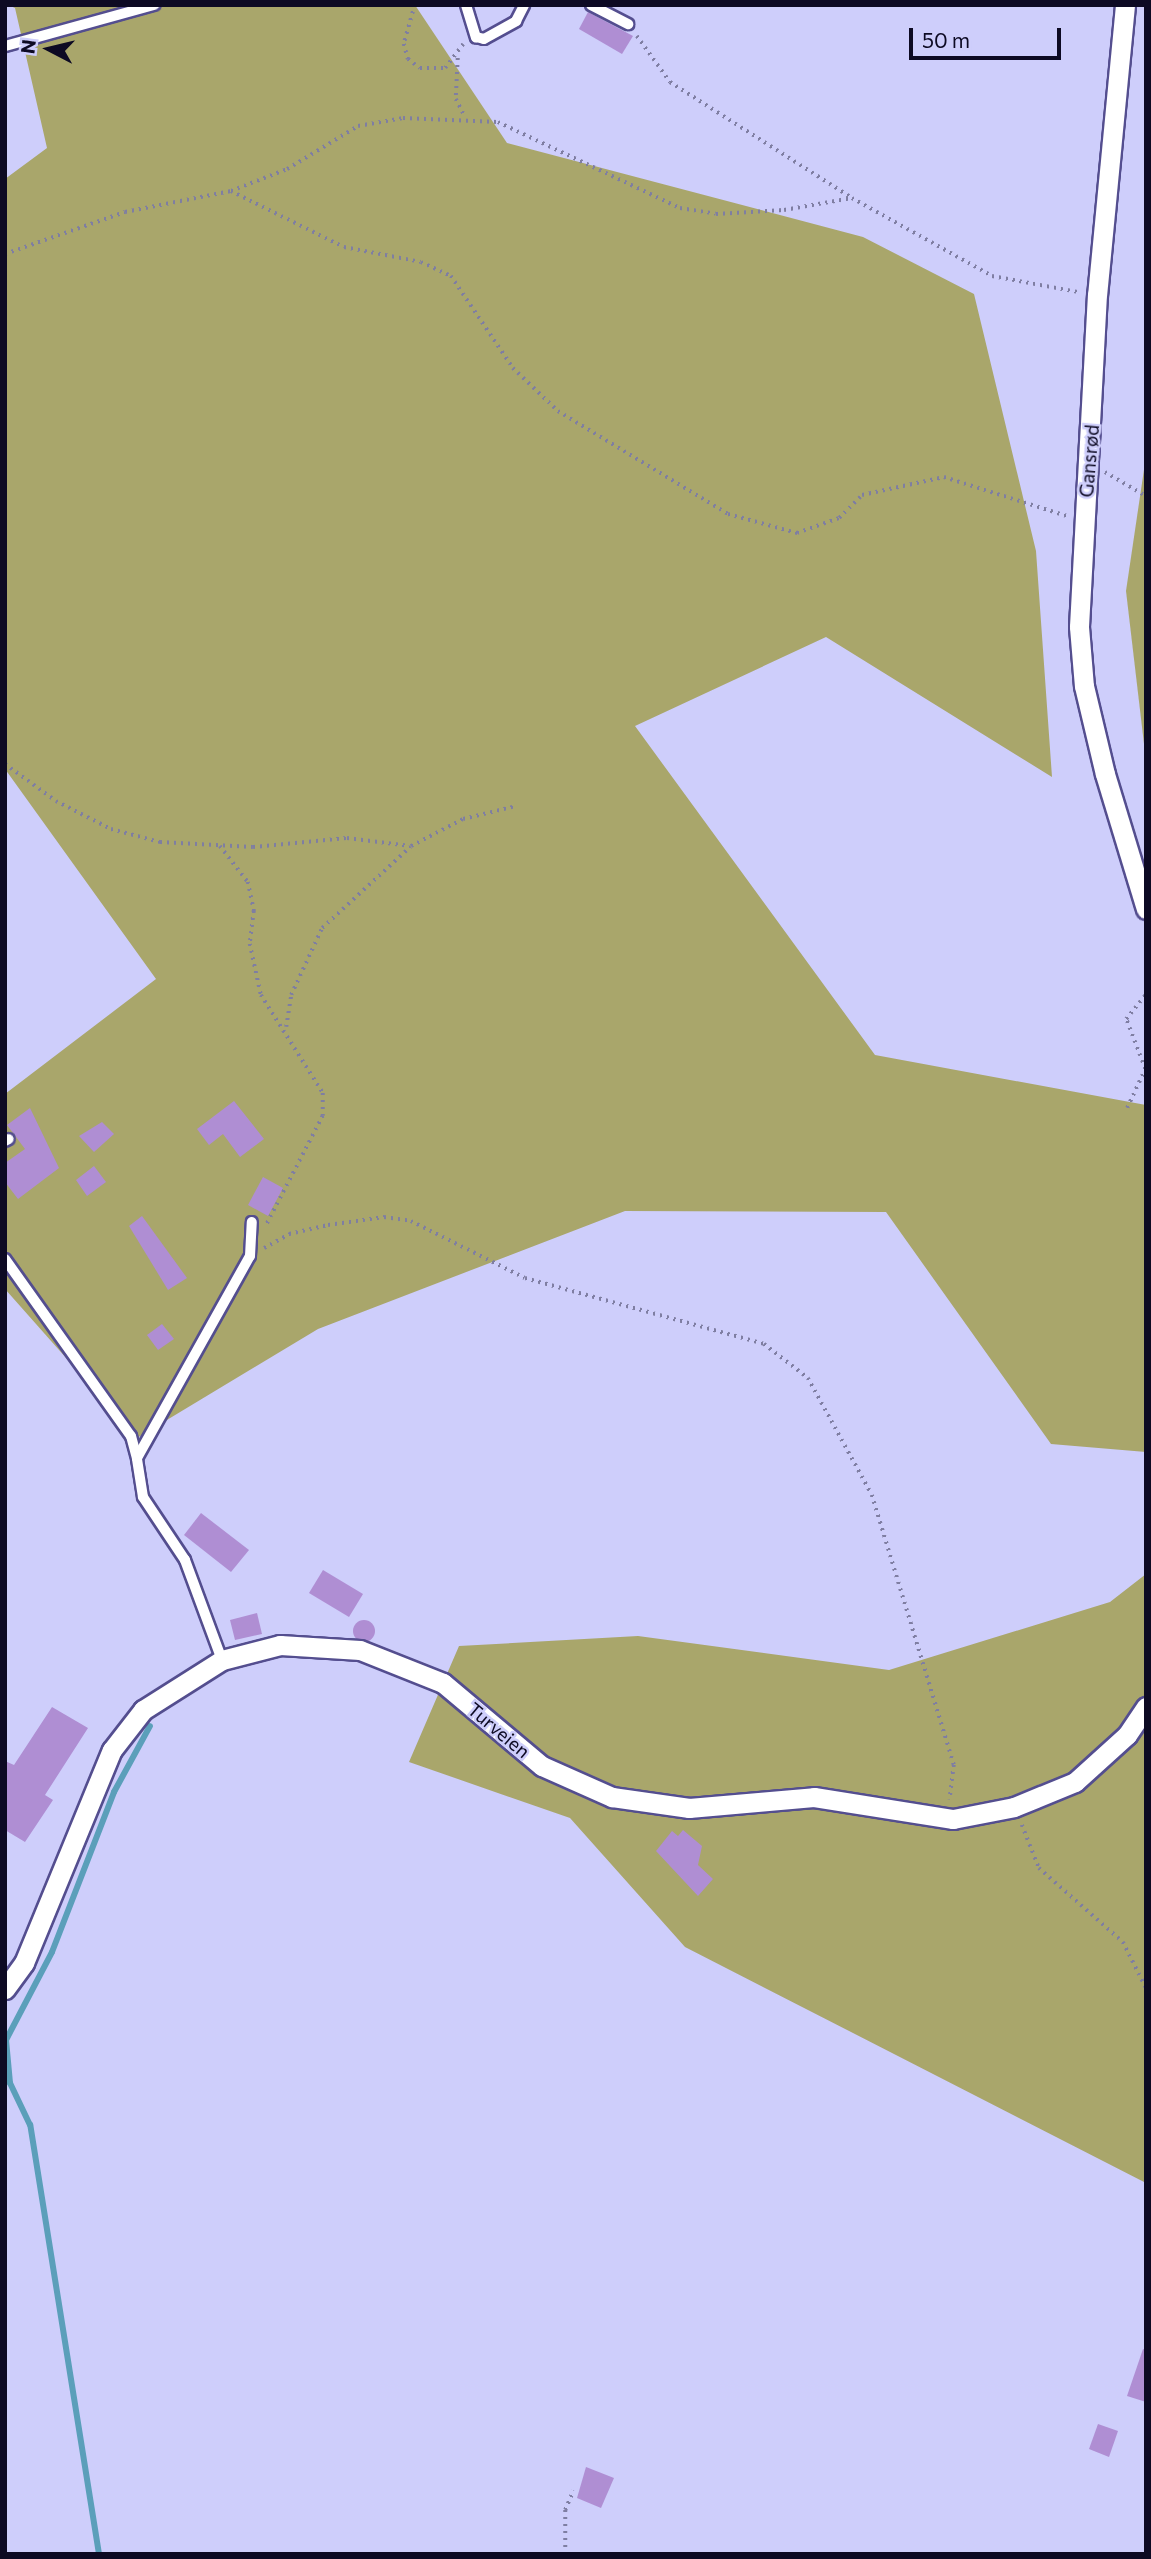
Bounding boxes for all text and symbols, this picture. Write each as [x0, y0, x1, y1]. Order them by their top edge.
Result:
north arrow [14, 14, 84, 84]
scale bar [913, 14, 1065, 58]
text: 50 m [922, 27, 970, 52]
text: N [15, 38, 40, 55]
street label: Gansrød [1074, 424, 1104, 498]
street label: Turveien [463, 1697, 535, 1763]

